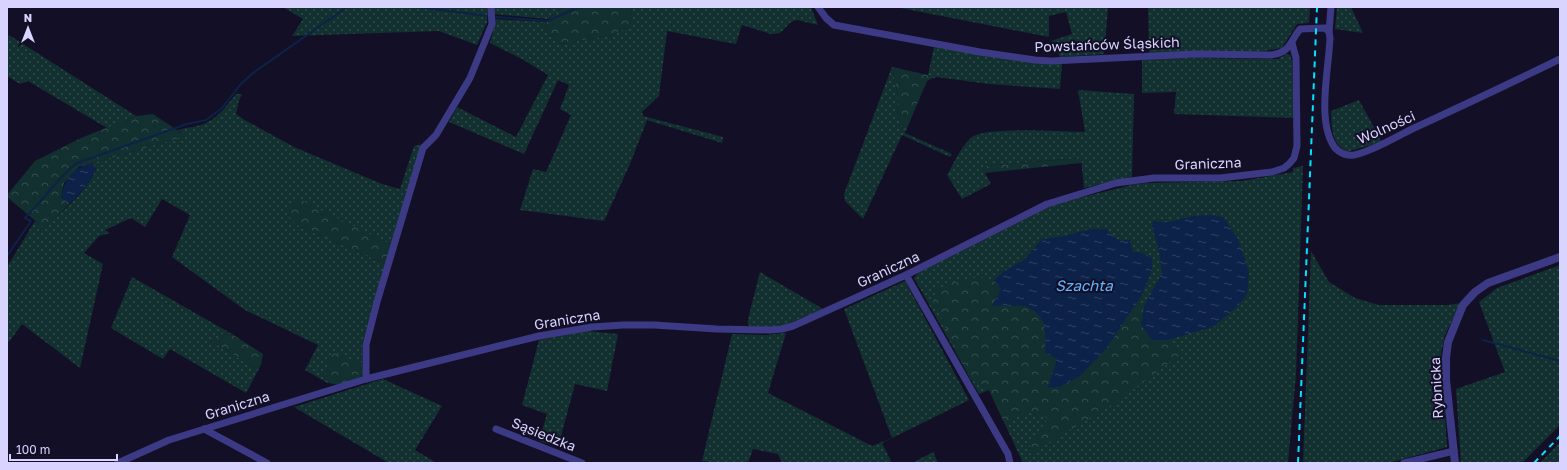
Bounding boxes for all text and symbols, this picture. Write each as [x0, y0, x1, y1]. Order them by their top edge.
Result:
north arrow [8, 8, 48, 48]
text: N [24, 11, 32, 24]
street label: Powstańców Śląskich [1034, 33, 1180, 55]
street label: Wolności [1354, 107, 1418, 147]
street label: Graniczna [1174, 153, 1242, 173]
street label: Graniczna [854, 247, 922, 291]
water label: Szachta [1055, 276, 1113, 294]
street label: Graniczna [533, 305, 601, 333]
street label: Rybnicka [1426, 357, 1446, 419]
street label: Graniczna [203, 387, 271, 423]
street label: Sąsiedzka [509, 413, 579, 455]
scale bar [10, 436, 117, 462]
text: 100 m [16, 442, 50, 457]

